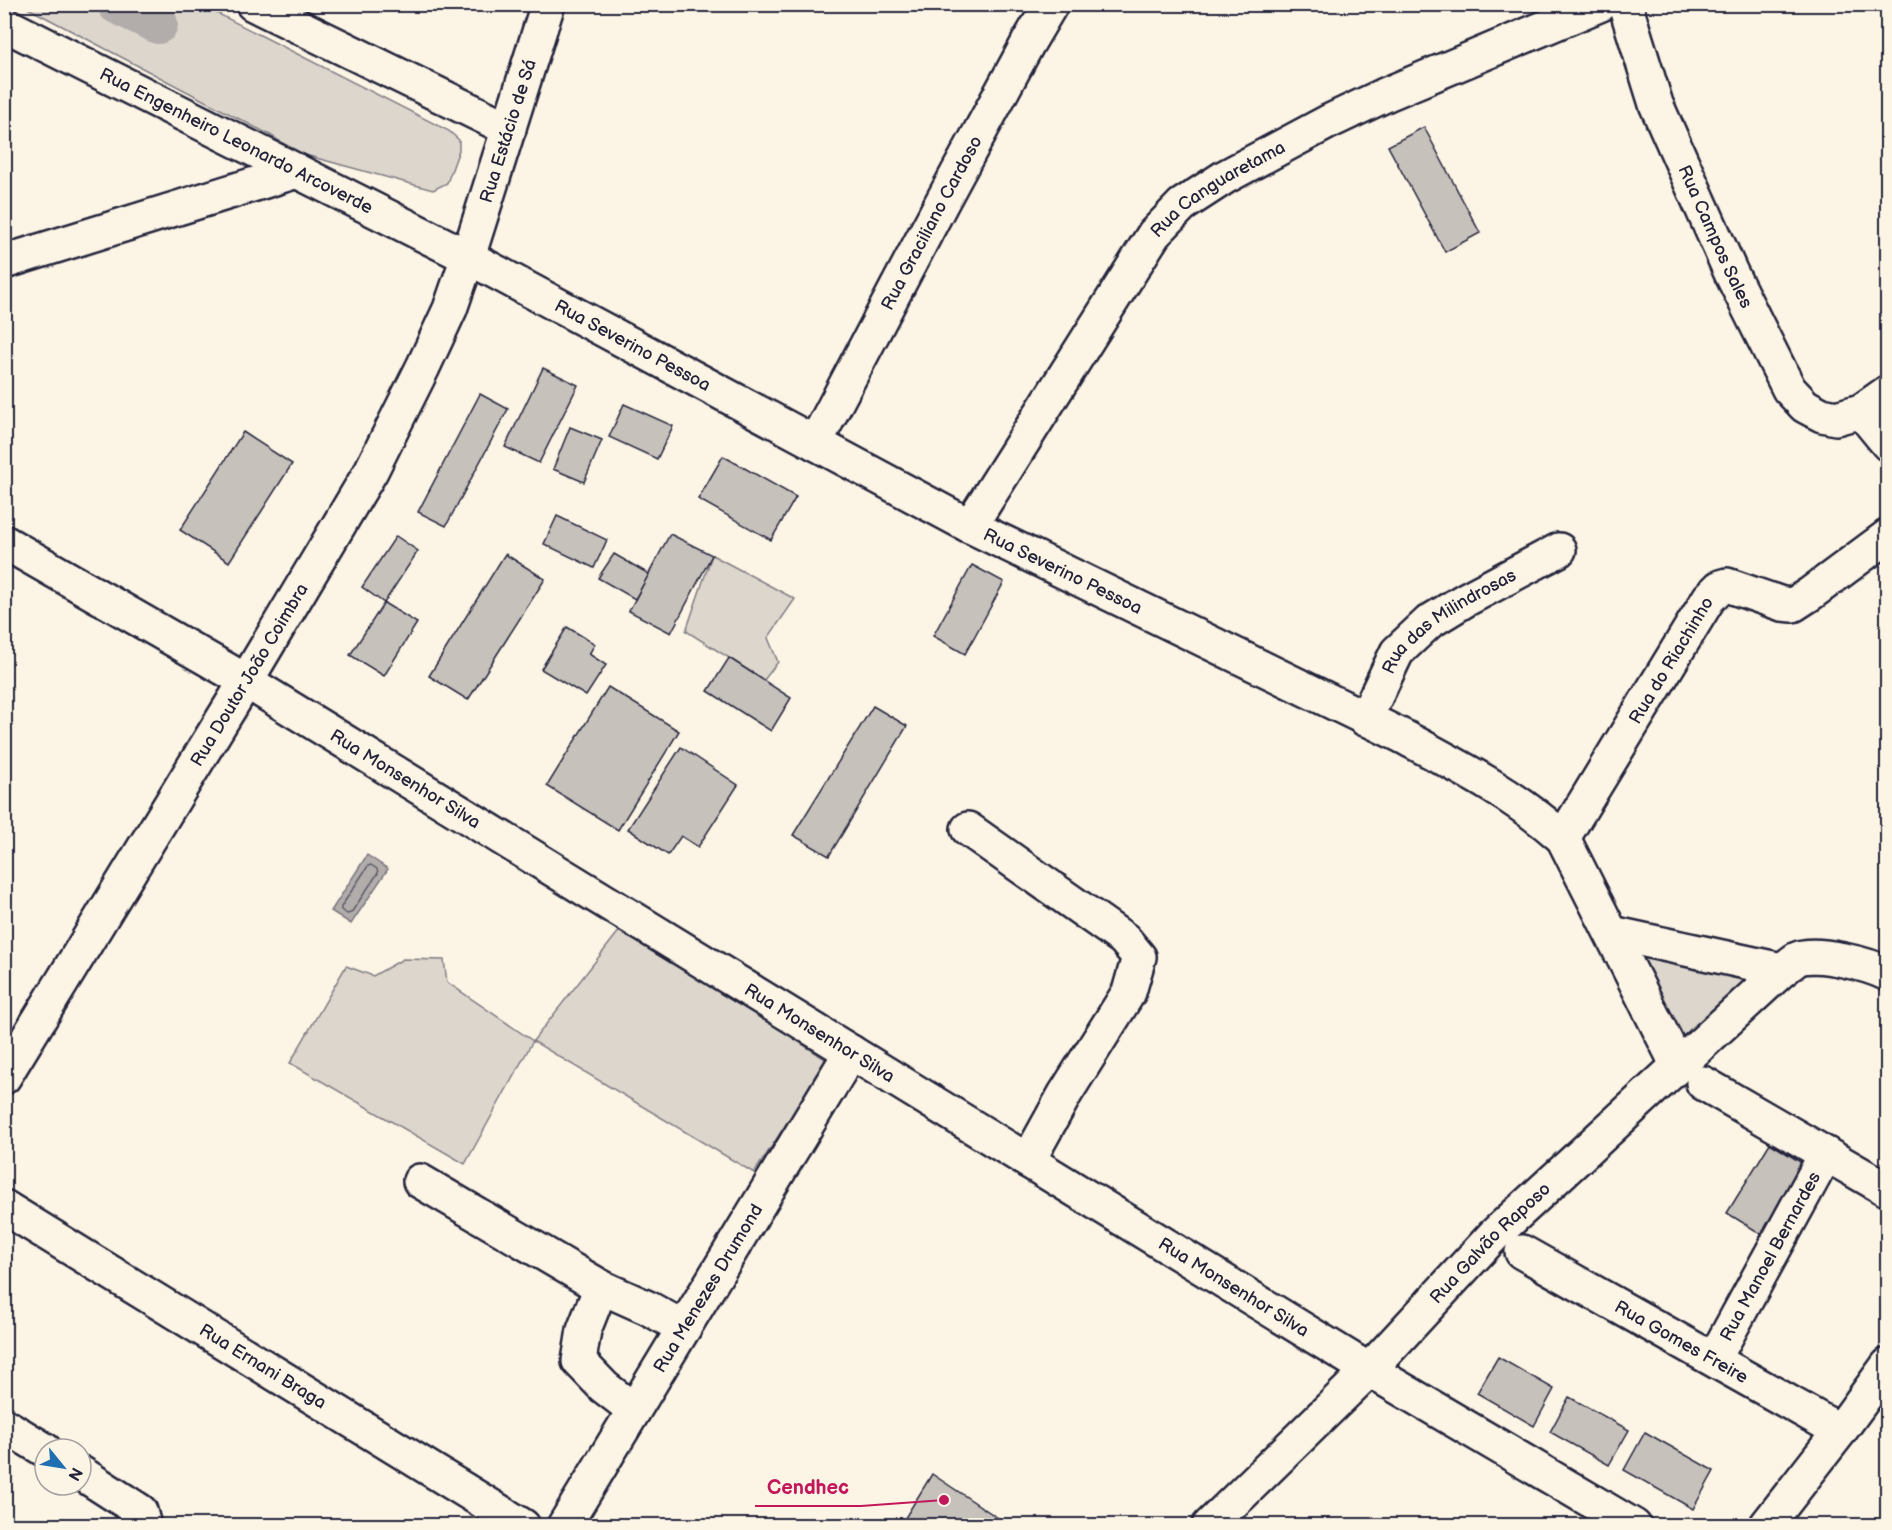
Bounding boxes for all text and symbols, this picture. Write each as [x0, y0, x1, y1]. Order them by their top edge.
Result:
street label: Rua Estácio de Sá [476, 57, 541, 205]
street label: Rua Engenheiro Leonardo Arcoverde [96, 64, 377, 219]
street label: Rua Graciliano Cardoso [877, 132, 987, 314]
street label: Rua Canguaretama [1146, 137, 1289, 242]
street label: Rua Campos Sales [1674, 162, 1757, 312]
street label: Rua Severino Pessoa [551, 295, 714, 396]
street label: Rua Severino Pessoa [980, 524, 1145, 619]
street label: Rua das Milindrosas [1378, 565, 1520, 677]
street label: Rua Doutor João Coimbra [186, 580, 313, 770]
street label: Rua do Riachinho [1625, 593, 1718, 728]
street label: Rua Monsenhor Silva [326, 725, 484, 833]
street label: Rua Monsenhor Silva [740, 979, 898, 1087]
street label: Rua Manoel Bernardes [1716, 1168, 1825, 1345]
street label: Rua Galvão Raposo [1426, 1178, 1555, 1308]
street label: Rua Menezes Drumond [649, 1200, 767, 1376]
street label: Rua Monsenhor Silva [1155, 1233, 1313, 1342]
street label: Rua Gomes Freire [1611, 1296, 1752, 1388]
street label: Rua Ernani Braga [195, 1320, 330, 1414]
north arrow [33, 1437, 93, 1497]
text: N [63, 1464, 86, 1484]
callout: Cendhec [755, 1468, 861, 1506]
text: Cendhec [767, 1476, 849, 1500]

